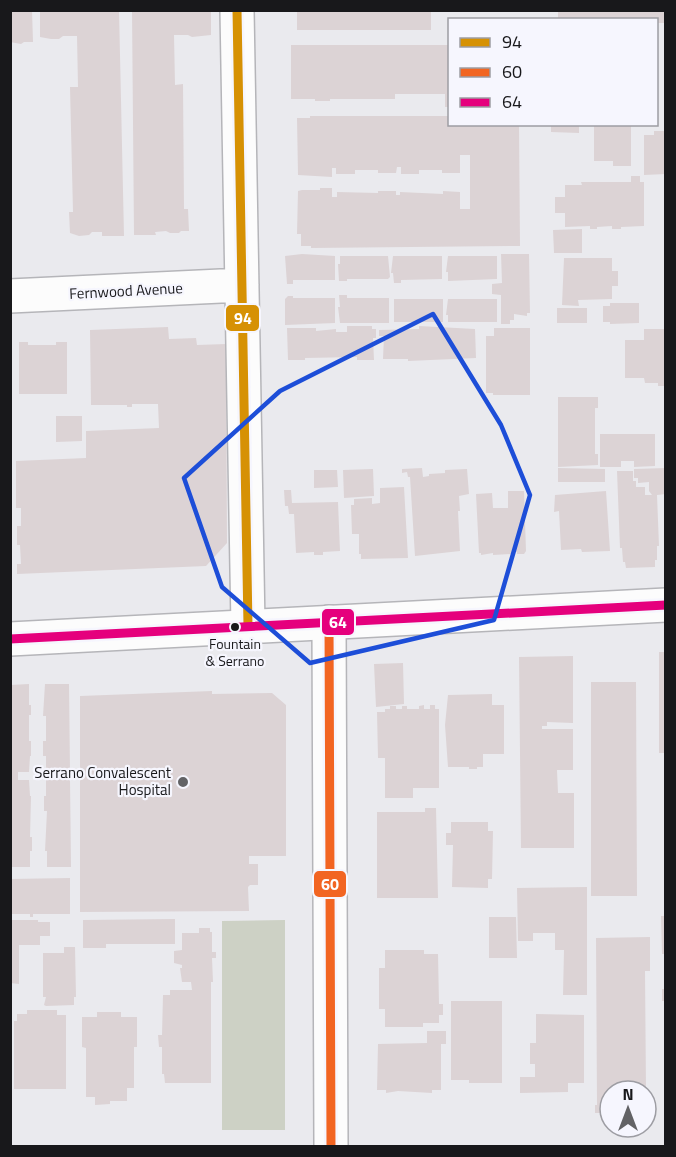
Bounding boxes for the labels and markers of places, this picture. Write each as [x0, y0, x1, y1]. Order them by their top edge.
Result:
marker: Fountain & Serrano [229, 621, 241, 633]
place label: Fountain & Serrano [206, 633, 264, 671]
place label: Serrano Convalescent Hospital [34, 761, 172, 801]
marker: Serrano Convalescent Hospital [176, 775, 190, 789]

